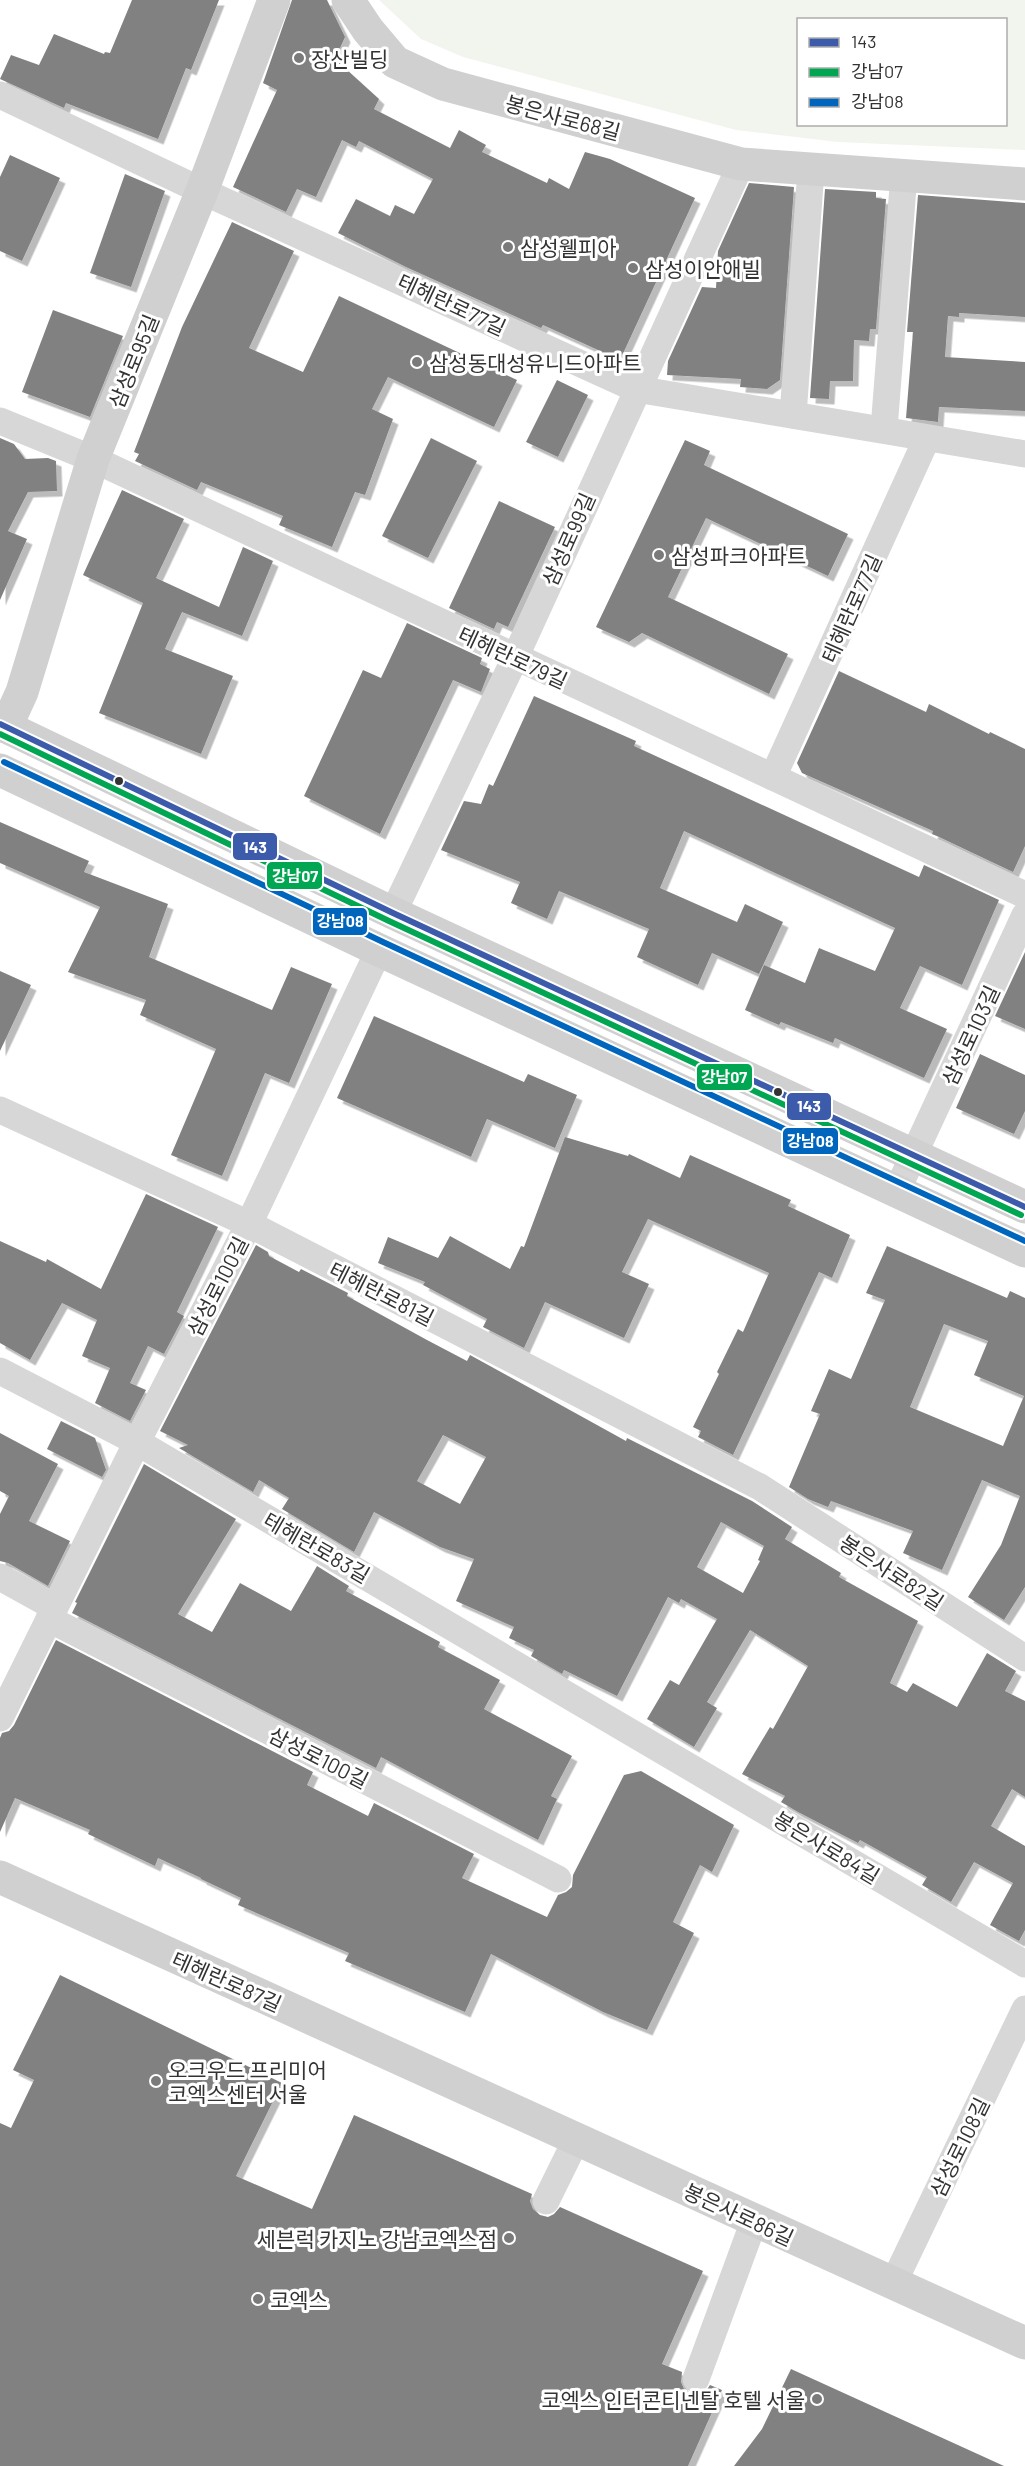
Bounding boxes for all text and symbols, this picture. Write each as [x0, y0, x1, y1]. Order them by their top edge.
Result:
legend [797, 18, 1007, 126]
text: 143 [851, 30, 877, 52]
place label: 장산빌딩 [311, 46, 388, 71]
marker: 장산빌딩 [292, 51, 306, 65]
text: 강남07 [851, 60, 903, 82]
street label: 봉은사로68길 [503, 90, 623, 144]
text: 강남08 [851, 90, 904, 112]
place label: 삼성웰피아 [520, 235, 617, 260]
marker: 삼성웰피아 [501, 240, 515, 254]
place label: 삼성이안애빌 [645, 256, 761, 281]
marker: 삼성이안애빌 [626, 261, 640, 275]
street label: 테헤란로77길 [394, 268, 510, 340]
street label: 삼성로95길 [103, 310, 163, 412]
place label: 삼성동대성유니드아파트 [429, 350, 642, 375]
marker: 삼성동대성유니드아파트 [410, 355, 424, 369]
street label: 삼성로99길 [536, 489, 600, 589]
place label: 삼성파크아파트 [671, 543, 806, 568]
marker: 삼성파크아파트 [652, 548, 666, 562]
street label: 테헤란로77길 [816, 550, 886, 666]
street label: 테헤란로79길 [454, 621, 572, 693]
unlabelled marker [113, 775, 125, 787]
line badge: 143 [232, 832, 278, 861]
text: 143 [243, 837, 267, 856]
line badge: 강남07 [266, 861, 323, 890]
text: 강남07 [272, 866, 318, 885]
line badge: 강남08 [312, 907, 368, 936]
text: 강남08 [316, 911, 364, 930]
street label: 삼성로103길 [936, 981, 1004, 1089]
line badge: 강남07 [696, 1063, 753, 1091]
text: 강남07 [701, 1067, 747, 1086]
unlabelled marker [772, 1086, 784, 1098]
line badge: 143 [786, 1092, 832, 1121]
text: 143 [797, 1096, 821, 1115]
line badge: 강남08 [782, 1127, 839, 1155]
text: 강남08 [786, 1131, 834, 1150]
street label: 삼성로100길 [181, 1232, 253, 1340]
street label: 테헤란로81길 [325, 1256, 439, 1330]
street label: 테헤란로83길 [259, 1507, 375, 1587]
street label: 봉은사로82길 [835, 1529, 949, 1615]
street label: 삼성로100길 [265, 1721, 373, 1793]
street label: 봉은사로84길 [770, 1806, 884, 1888]
street label: 테헤란로87길 [168, 1946, 286, 2016]
place label: 오크우드 프리미어 코엑스센터 서울 [168, 2057, 327, 2106]
marker: 오크우드 프리미어 코엑스센터 서울 [149, 2074, 163, 2088]
street label: 삼성로108길 [924, 2093, 994, 2201]
street label: 봉은사로86길 [680, 2178, 798, 2250]
place label: 세븐럭 카지노 강남코엑스점 [257, 2226, 497, 2251]
marker: 세븐럭 카지노 강남코엑스점 [502, 2231, 516, 2245]
place label: 코엑스 [270, 2287, 328, 2312]
marker: 코엑스 [251, 2292, 265, 2306]
place label: 코엑스 인터콘티넨탈 호텔 서울 [541, 2387, 805, 2412]
marker: 코엑스 인터콘티넨탈 호텔 서울 [810, 2392, 824, 2406]

